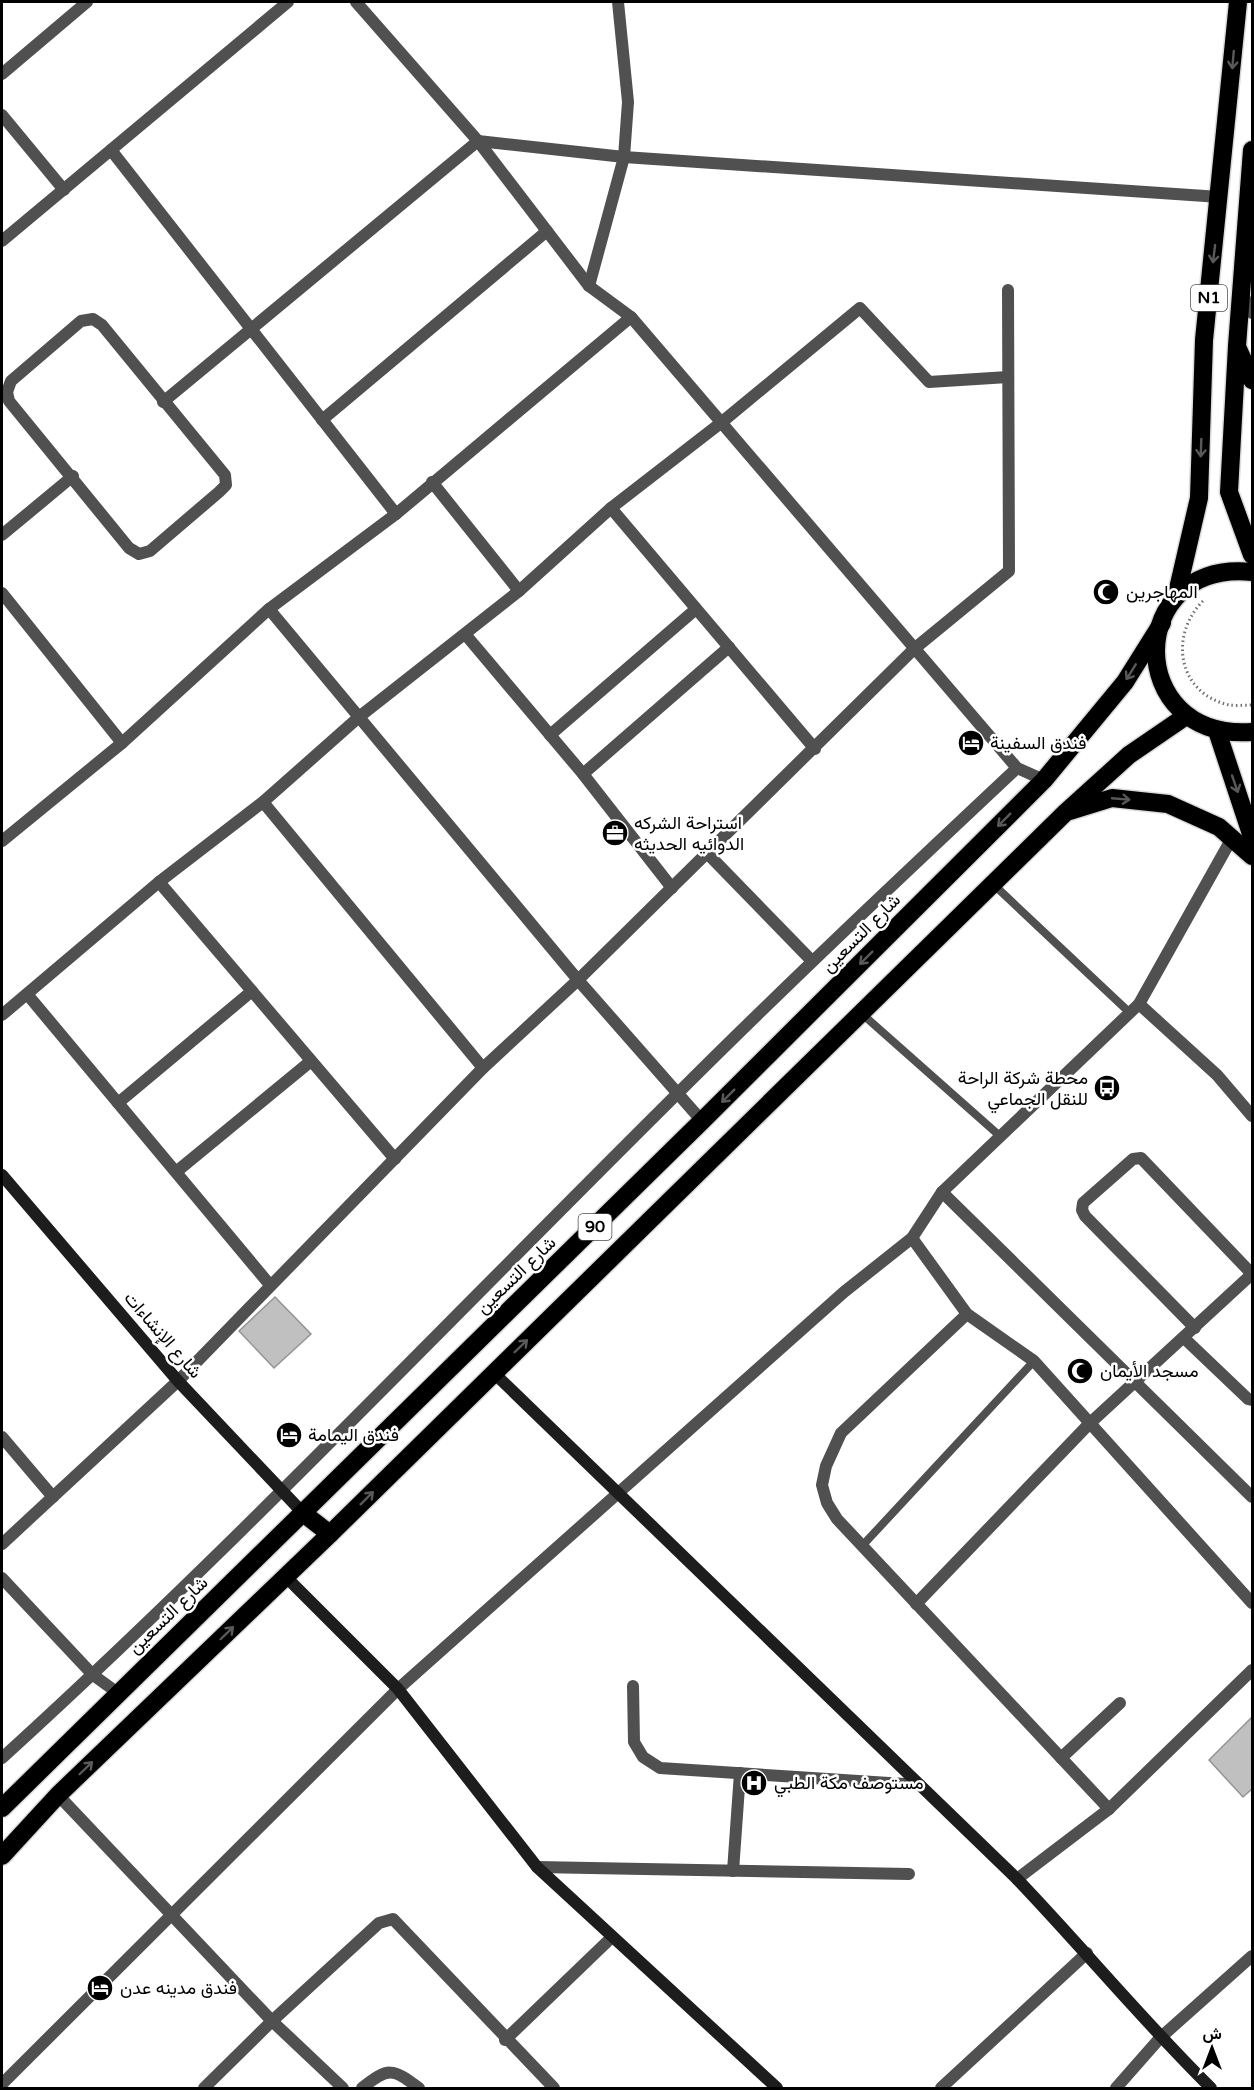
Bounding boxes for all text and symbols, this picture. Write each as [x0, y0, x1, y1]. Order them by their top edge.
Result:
one-way arrow [1227, 49, 1238, 69]
one-way arrow [1208, 243, 1219, 263]
road number: N1 [1191, 285, 1227, 311]
one-way arrow [1195, 438, 1206, 458]
mosque icon: المهاجرين [1091, 577, 1121, 607]
place label: المهاجرين [1126, 581, 1198, 603]
one-way arrow [1125, 664, 1137, 680]
hotel icon: فندق السفينة [956, 728, 986, 758]
place label: فندق السفينة [990, 732, 1086, 754]
one-way arrow [1230, 774, 1241, 793]
one-way arrow [1111, 794, 1131, 805]
place label: استراحة الشركه الدوائيه الحديثه [634, 812, 744, 855]
one-way arrow [997, 812, 1011, 827]
office icon: استراحة الشركه الدوائيه الحديثه [600, 818, 630, 848]
street label: شارع التسعين [817, 889, 906, 978]
one-way arrow [859, 950, 873, 965]
place label: محطة شركة الراحة للنقل الجماعي [958, 1067, 1088, 1114]
bus stop icon: محطة شركة الراحة للنقل الجماعي [1092, 1073, 1122, 1103]
one-way arrow [721, 1088, 736, 1103]
road number: 90 [578, 1214, 612, 1240]
street label: شارع التسعين [472, 1232, 561, 1319]
street label: شارع الإنشاءات [119, 1287, 207, 1383]
one-way arrow [513, 1339, 528, 1354]
mosque icon: مسجد الأيمان [1065, 1356, 1095, 1386]
place label: مسجد الأيمان [1100, 1360, 1199, 1382]
hotel icon: فندق اليمامة [274, 1420, 304, 1450]
place label: فندق اليمامة [308, 1424, 399, 1446]
one-way arrow [359, 1491, 374, 1506]
street label: شارع التسعين [124, 1572, 213, 1659]
one-way arrow [219, 1626, 234, 1641]
one-way arrow [78, 1761, 93, 1776]
hospital icon: مستوصف مكة الطبي [739, 1768, 769, 1798]
place label: مستوصف مكة الطبي [774, 1772, 924, 1798]
hotel icon: فندق مدينه عدن [85, 1973, 115, 2003]
place label: فندق مدينه عدن [120, 1977, 237, 1999]
north arrow [1182, 2018, 1242, 2078]
text: ش [1202, 2024, 1222, 2044]

